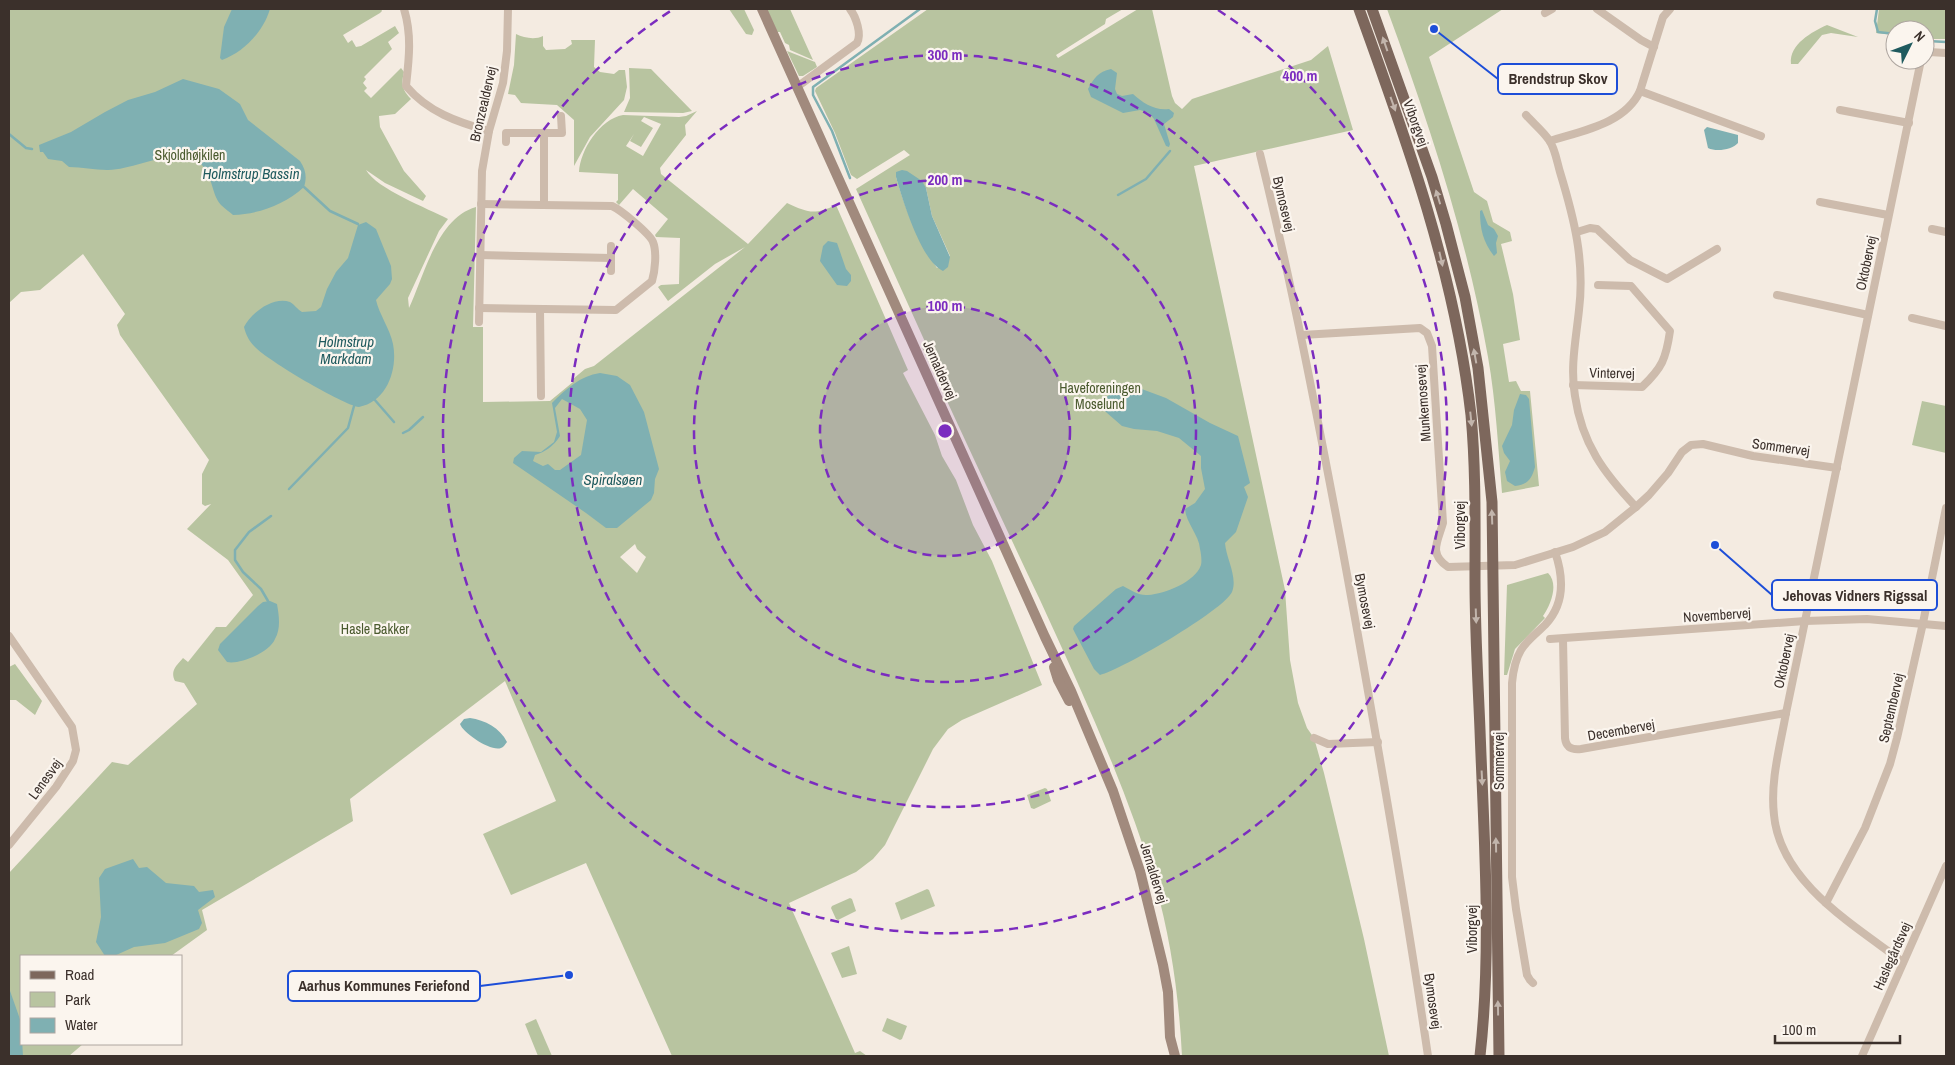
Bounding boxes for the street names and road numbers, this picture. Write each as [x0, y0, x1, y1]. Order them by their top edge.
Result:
street label: Bronzealdervej [466, 65, 500, 143]
street label: Viborgvej [1399, 97, 1433, 149]
street label: Bymosevej [1269, 175, 1299, 233]
street label: Oktobervej [1851, 234, 1881, 292]
street label: Jernaldervej [919, 338, 961, 402]
street label: Munkemosevej [1411, 364, 1435, 442]
street label: Vintervej [1589, 364, 1635, 382]
street label: Sommervej [1751, 434, 1811, 460]
street label: Viborgvej [1451, 501, 1469, 549]
street label: Bymosevej [1351, 572, 1379, 630]
street label: Novembervej [1683, 604, 1751, 626]
street label: Oktobervej [1769, 632, 1799, 690]
street label: Septembervej [1874, 671, 1908, 745]
street label: Decembervej [1586, 715, 1656, 745]
street label: Sommervej [1490, 732, 1508, 790]
street label: Lenesvej [24, 755, 66, 803]
street label: Jernaldervej [1136, 840, 1172, 906]
street label: Viborgvej [1463, 905, 1481, 953]
street label: Haslegårdsvej [1869, 919, 1915, 993]
street label: Bymosevej [1420, 972, 1446, 1030]

